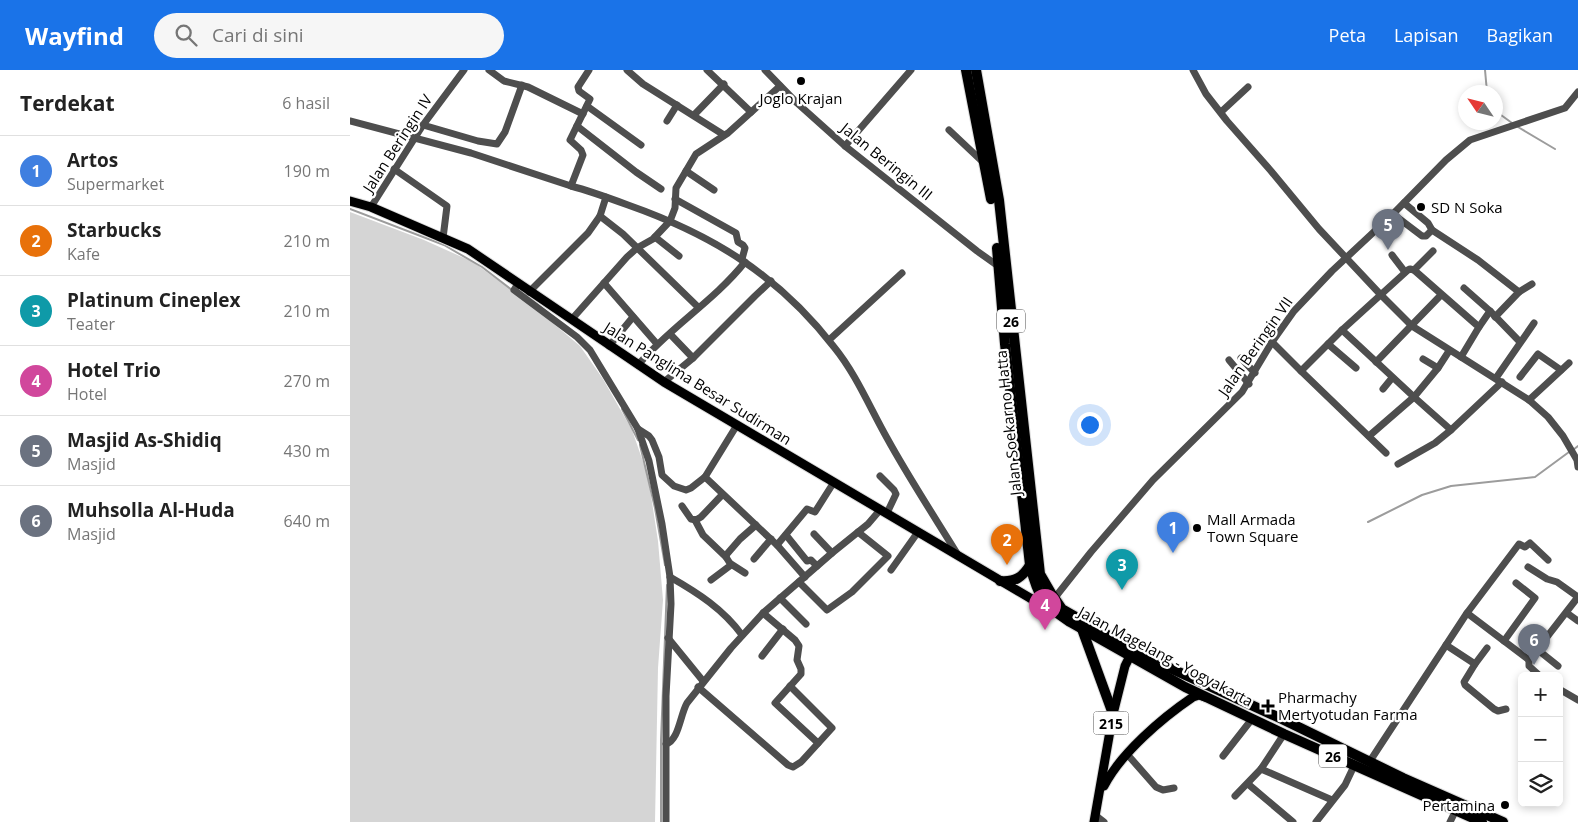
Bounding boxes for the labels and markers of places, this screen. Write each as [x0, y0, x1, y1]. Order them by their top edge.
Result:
marker: Joglo Krajan [795, 75, 807, 87]
place label: Joglo Krajan [758, 88, 842, 108]
place label: SD N Soka [1431, 197, 1503, 217]
marker: SD N Soka [1415, 201, 1427, 213]
pin: 5 [1372, 209, 1404, 250]
place label: Mall Armada Town Square [1207, 509, 1299, 546]
pin: 1 [1157, 512, 1189, 553]
marker: Mall Armada Town Square [1191, 522, 1203, 534]
pin: 2 [991, 524, 1023, 565]
pin: 3 [1106, 549, 1138, 590]
pin: 4 [1029, 589, 1061, 630]
pin: 6 [1518, 624, 1550, 665]
place label: Pharmachy Mertyotudan Farma [1278, 687, 1418, 724]
marker: Pharmachy Mertyotudan Farma [1262, 700, 1274, 712]
place label: Pertamina [1423, 795, 1495, 815]
marker: Pertamina [1499, 799, 1511, 811]

